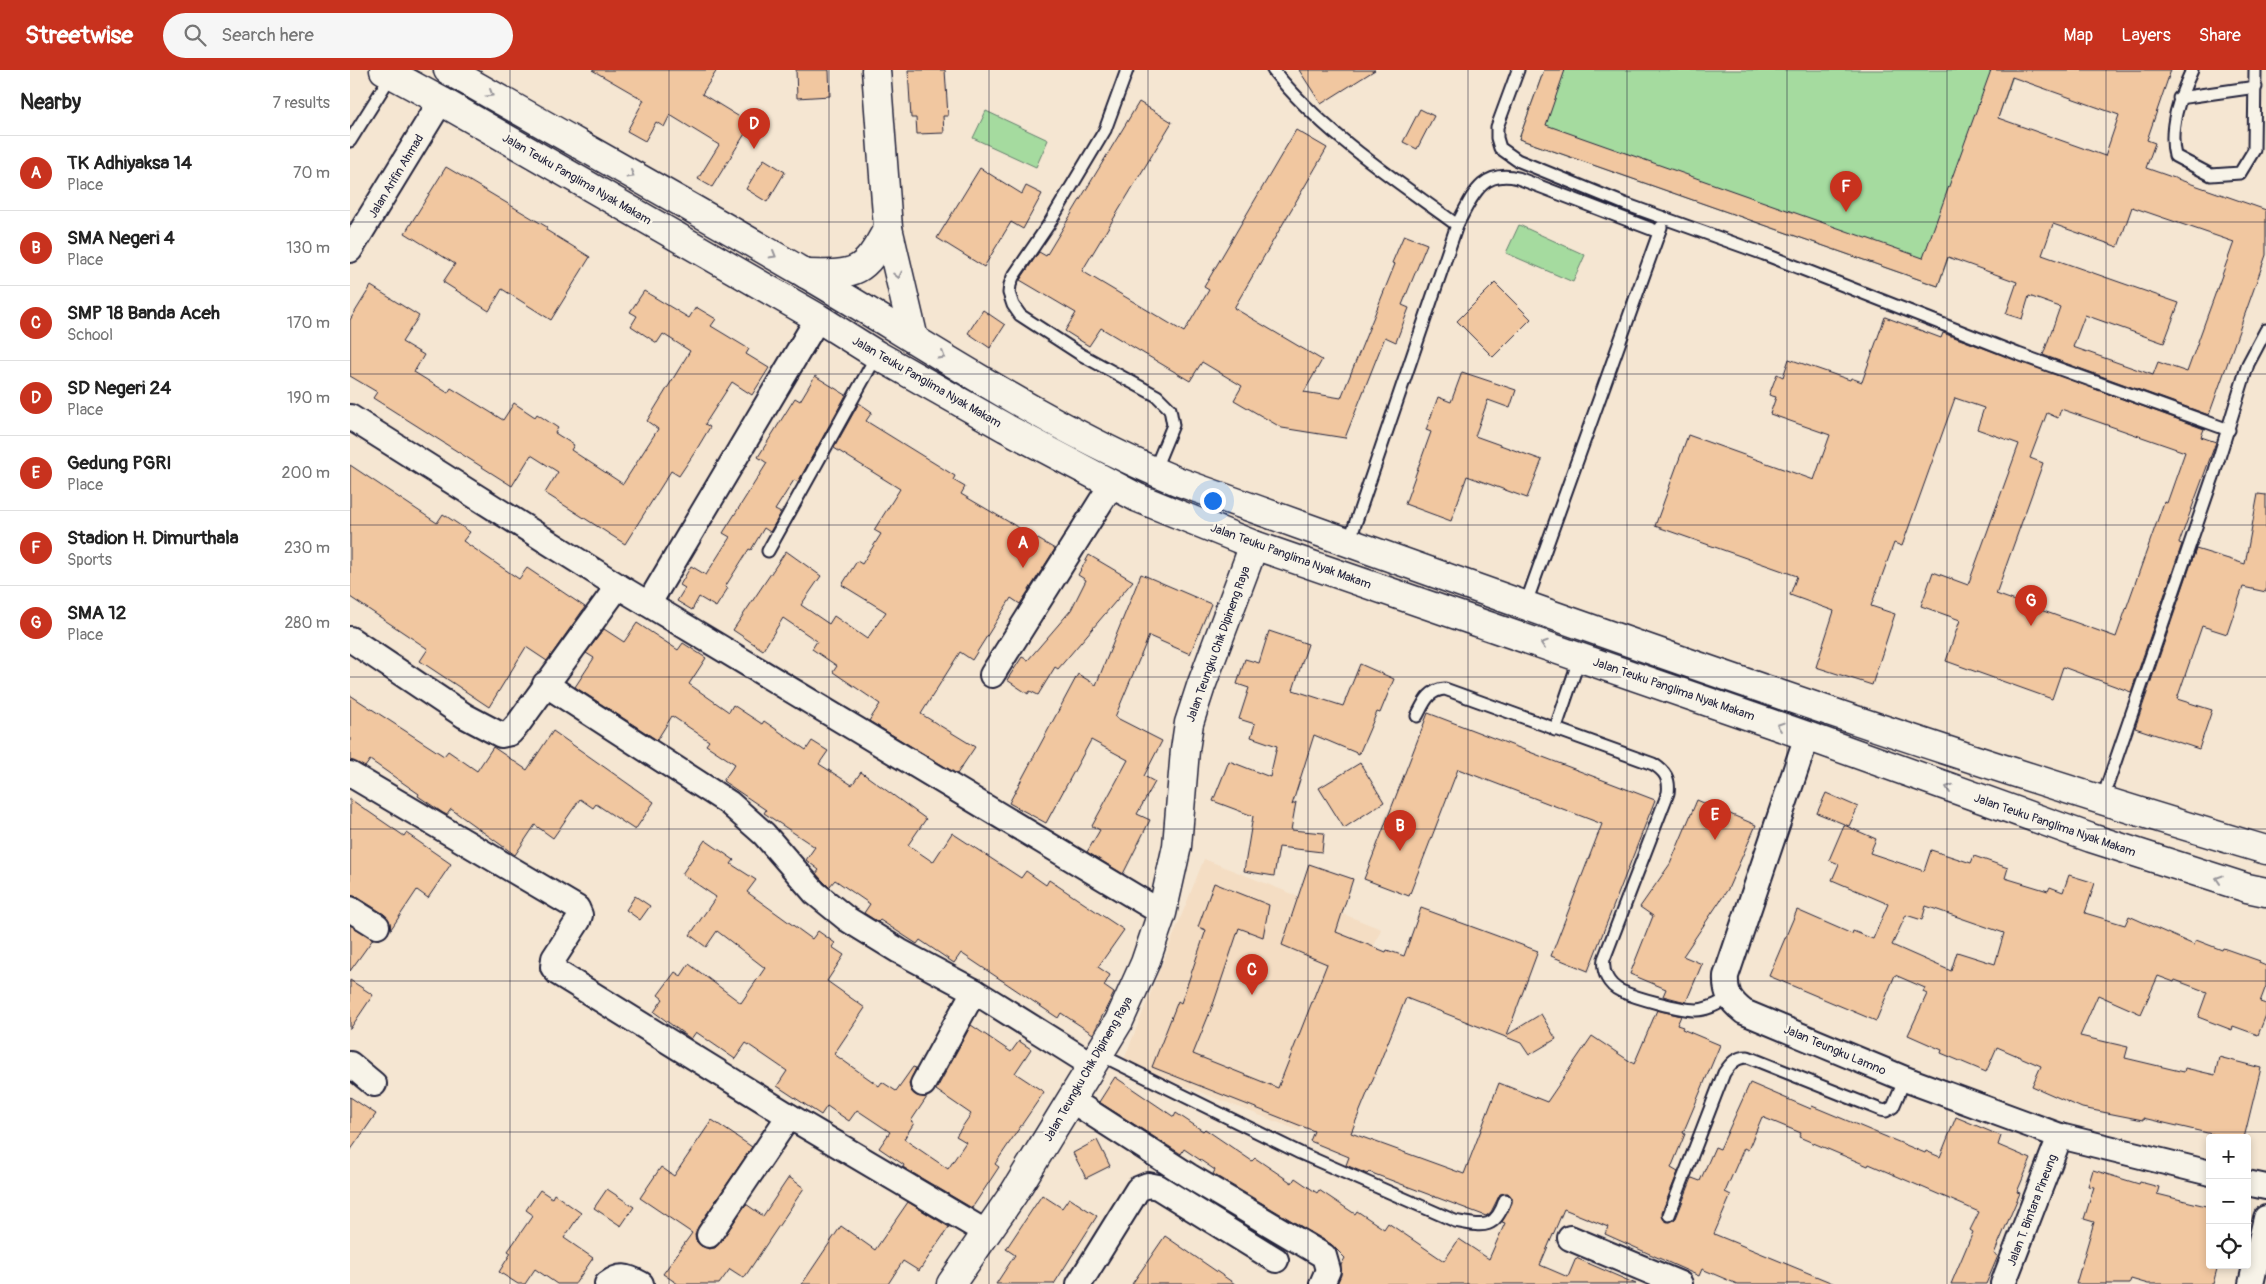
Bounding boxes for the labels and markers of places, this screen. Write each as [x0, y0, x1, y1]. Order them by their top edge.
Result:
pin: D [738, 108, 770, 149]
pin: F [1830, 171, 1862, 212]
pin: A [1007, 527, 1039, 568]
pin: G [2015, 585, 2047, 626]
pin: E [1699, 799, 1731, 840]
pin: B [1384, 810, 1416, 851]
pin: C [1236, 954, 1268, 995]

